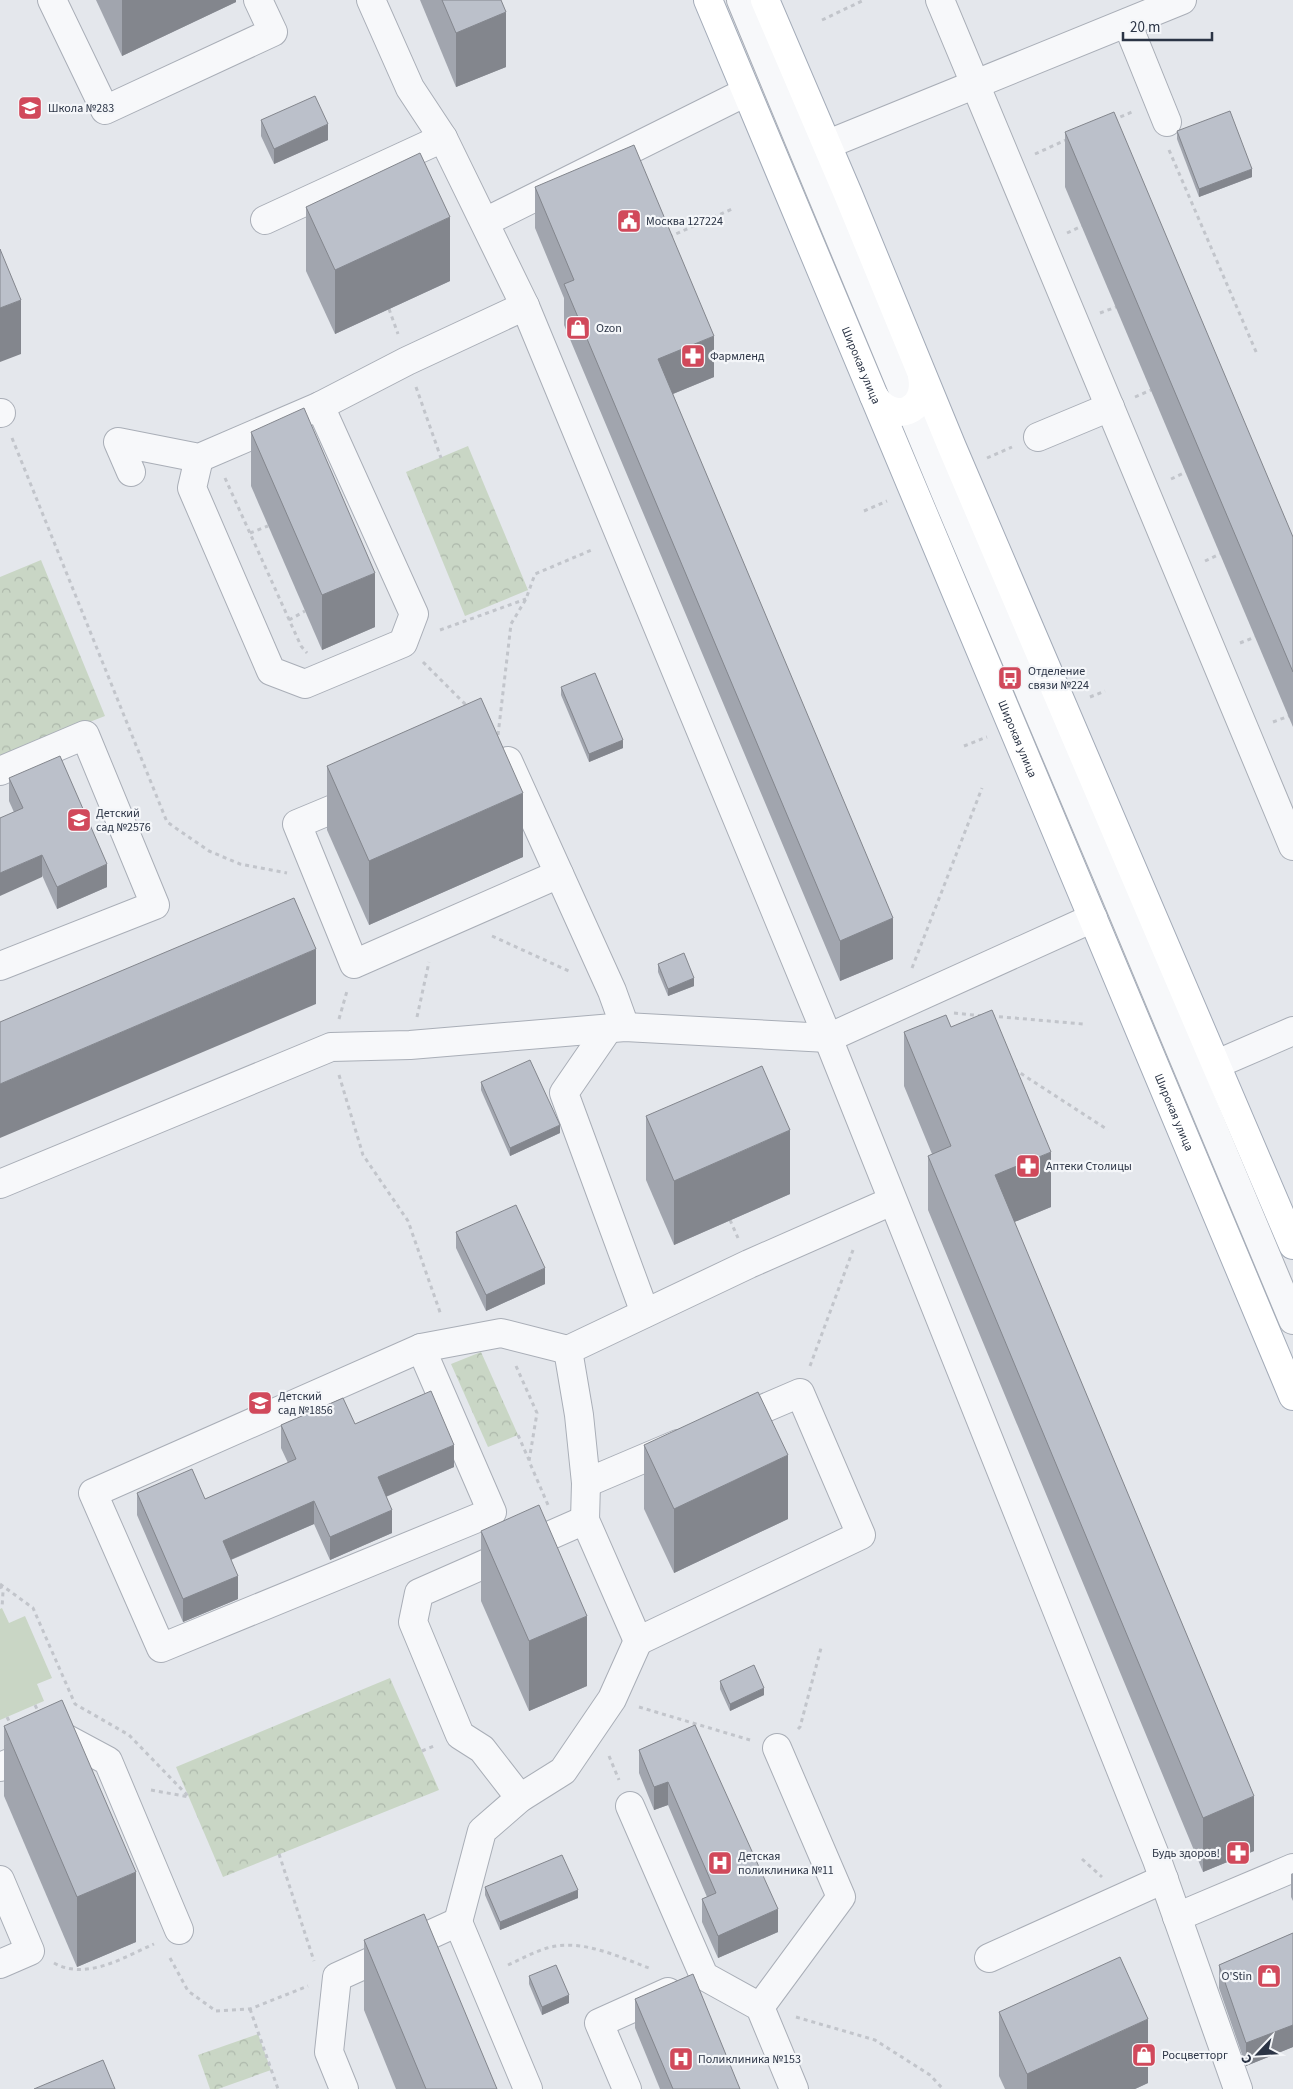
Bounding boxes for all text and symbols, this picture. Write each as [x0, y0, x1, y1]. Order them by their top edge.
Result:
scale bar [1123, 10, 1212, 42]
text: 20 m [1130, 17, 1160, 38]
school or university icon: Школа №283 [17, 95, 43, 121]
place label: Школа №283 [48, 100, 114, 117]
public building icon: Москва 127224 [616, 208, 642, 234]
place label: Москва 127224 [646, 213, 723, 230]
shop icon: Ozon [565, 315, 591, 341]
place label: Ozon [596, 320, 622, 337]
street label: Широкая улица [837, 324, 885, 407]
pharmacy icon: Фармленд [680, 343, 706, 369]
place label: Фармленд [710, 348, 765, 365]
place label: Отделение связи №224 [1028, 663, 1089, 694]
bus stop icon: Отделение связи №224 [997, 665, 1023, 691]
street label: Широкая улица [994, 697, 1041, 780]
place label: Детский сад №2576 [96, 805, 151, 836]
school or university icon: Детский сад №2576 [66, 807, 92, 833]
street label: Широкая улица [1150, 1071, 1198, 1154]
pharmacy icon: Аптеки Столицы [1015, 1153, 1041, 1179]
place label: Аптеки Столицы [1046, 1158, 1132, 1175]
place label: Детский сад №1856 [278, 1388, 333, 1419]
school or university icon: Детский сад №1856 [247, 1390, 273, 1416]
pharmacy icon: Будь здоров! [1225, 1840, 1251, 1866]
place label: Будь здоров! [1152, 1845, 1220, 1862]
place label: Детская поликлиника №11 [738, 1848, 834, 1879]
hospital icon: Детская поликлиника №11 [707, 1850, 733, 1876]
shop icon: O'Stin [1256, 1963, 1282, 1989]
place label: O'Stin [1221, 1968, 1252, 1985]
north arrow [1233, 2029, 1283, 2079]
shop icon: Росцветторг [1131, 2042, 1157, 2068]
hospital icon: Поликлиника №153 [668, 2046, 694, 2072]
place label: Росцветторг [1162, 2047, 1228, 2064]
place label: Поликлиника №153 [698, 2051, 801, 2068]
text: С [1236, 2051, 1258, 2067]

